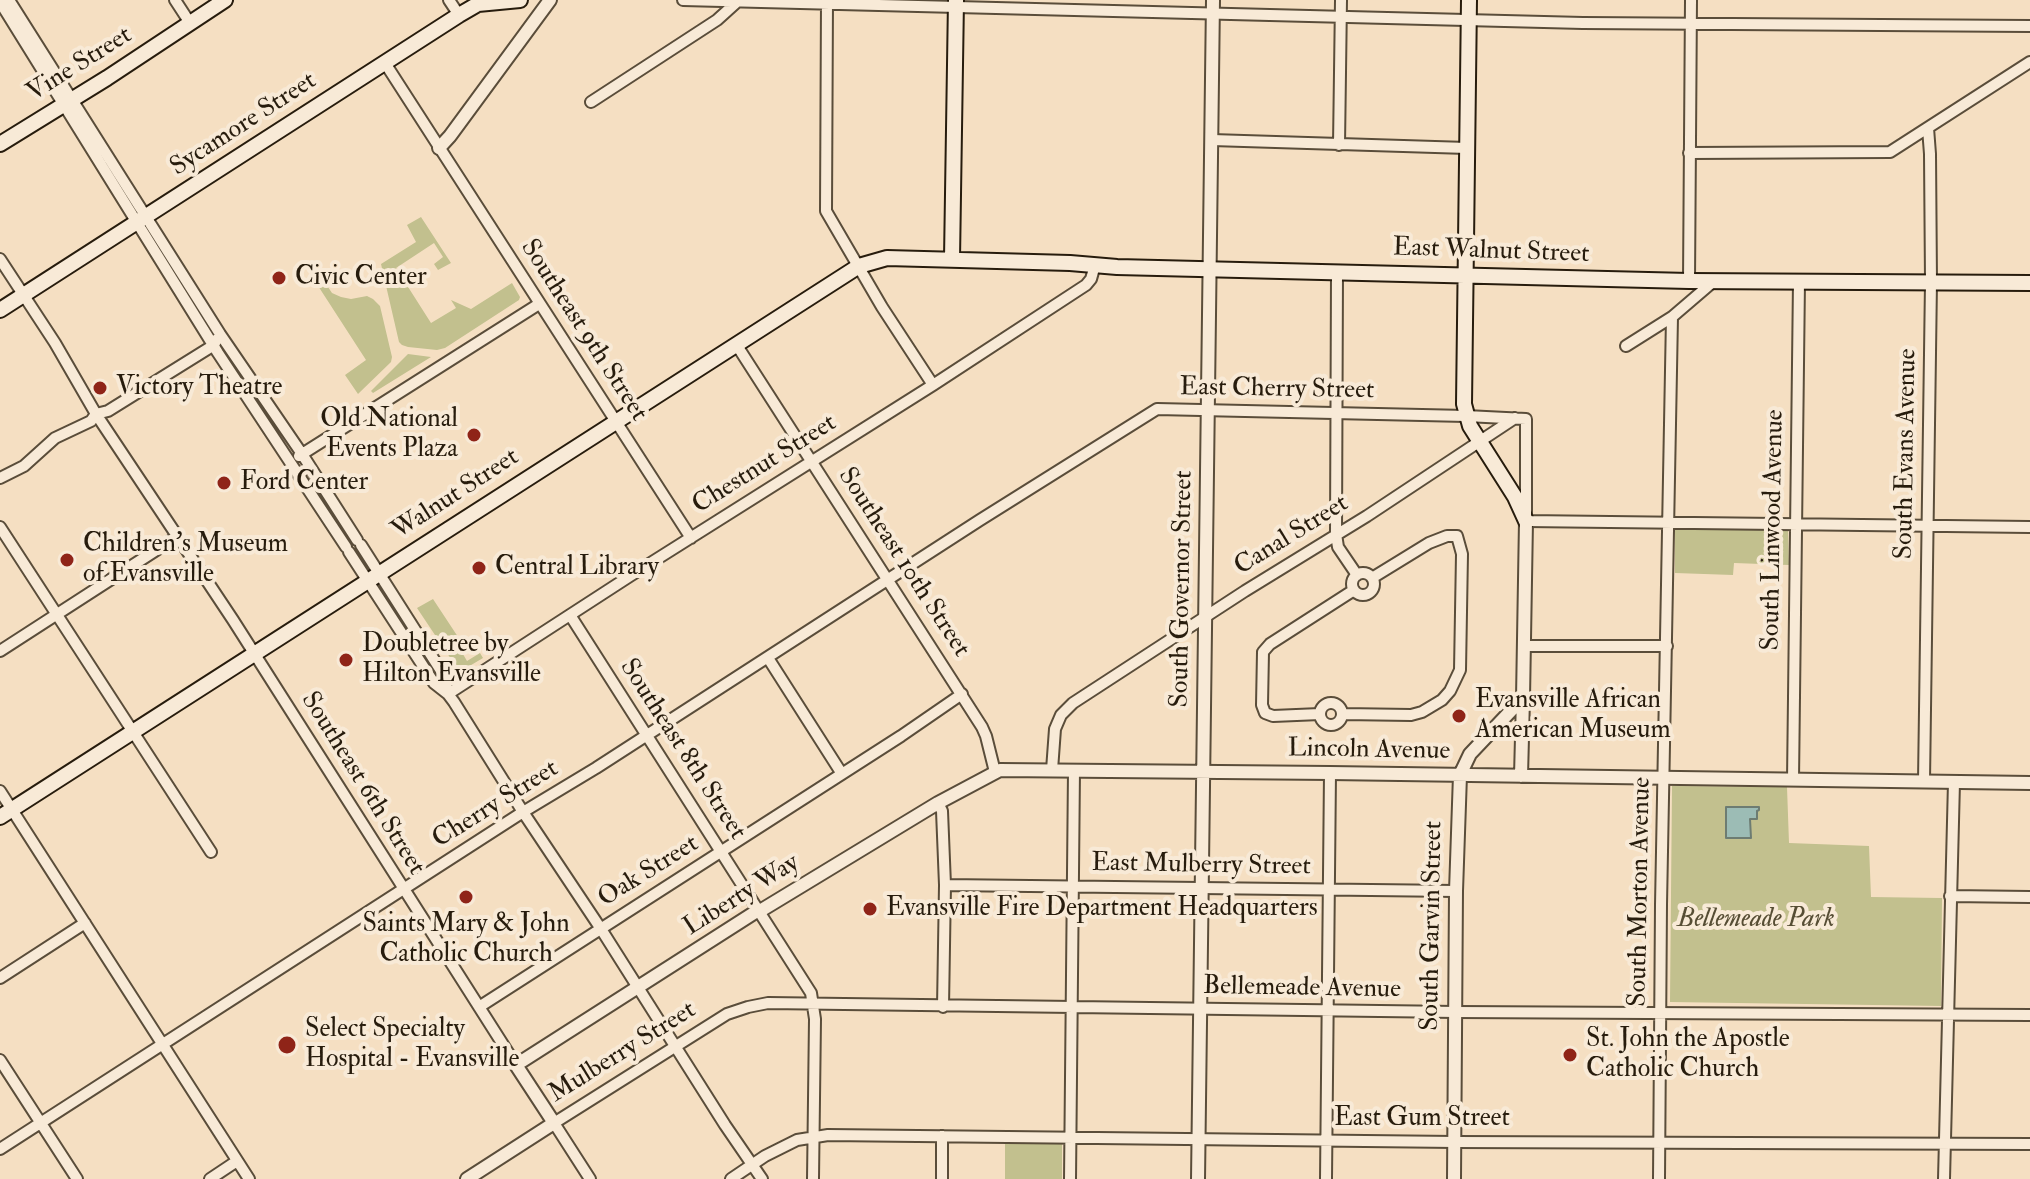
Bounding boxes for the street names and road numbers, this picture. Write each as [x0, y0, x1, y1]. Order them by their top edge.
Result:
street label: Vine Street [22, 21, 138, 109]
street label: Sycamore Street [165, 66, 323, 184]
street label: East Walnut Street [1392, 233, 1590, 271]
street label: Southeast 9th Street [513, 234, 653, 428]
street label: South Evans Avenue [1890, 348, 1924, 560]
street label: East Cherry Street [1179, 373, 1375, 407]
street label: Chestnut Street [687, 408, 843, 522]
street label: South Linwood Avenue [1756, 409, 1792, 651]
street label: Walnut Street [387, 443, 525, 547]
street label: Southeast 10th Street [830, 462, 976, 664]
street label: South Governor Street [1165, 470, 1201, 708]
street label: Canal Street [1229, 489, 1355, 583]
street label: Southeast 8th Street [612, 654, 752, 846]
street label: Southeast 6th Street [293, 687, 431, 881]
street label: Lincoln Avenue [1287, 734, 1451, 768]
street label: Cherry Street [427, 754, 565, 856]
street label: South Morton Avenue [1623, 777, 1659, 1007]
street label: South Garvin Street [1416, 821, 1450, 1031]
street label: Oak Street [593, 829, 705, 915]
street label: Liberty Way [678, 848, 806, 944]
street label: East Mulberry Street [1091, 848, 1311, 884]
street label: Bellemeade Avenue [1203, 972, 1401, 1006]
street label: Mulberry Street [544, 995, 702, 1111]
street label: East Gum Street [1334, 1103, 1510, 1135]

